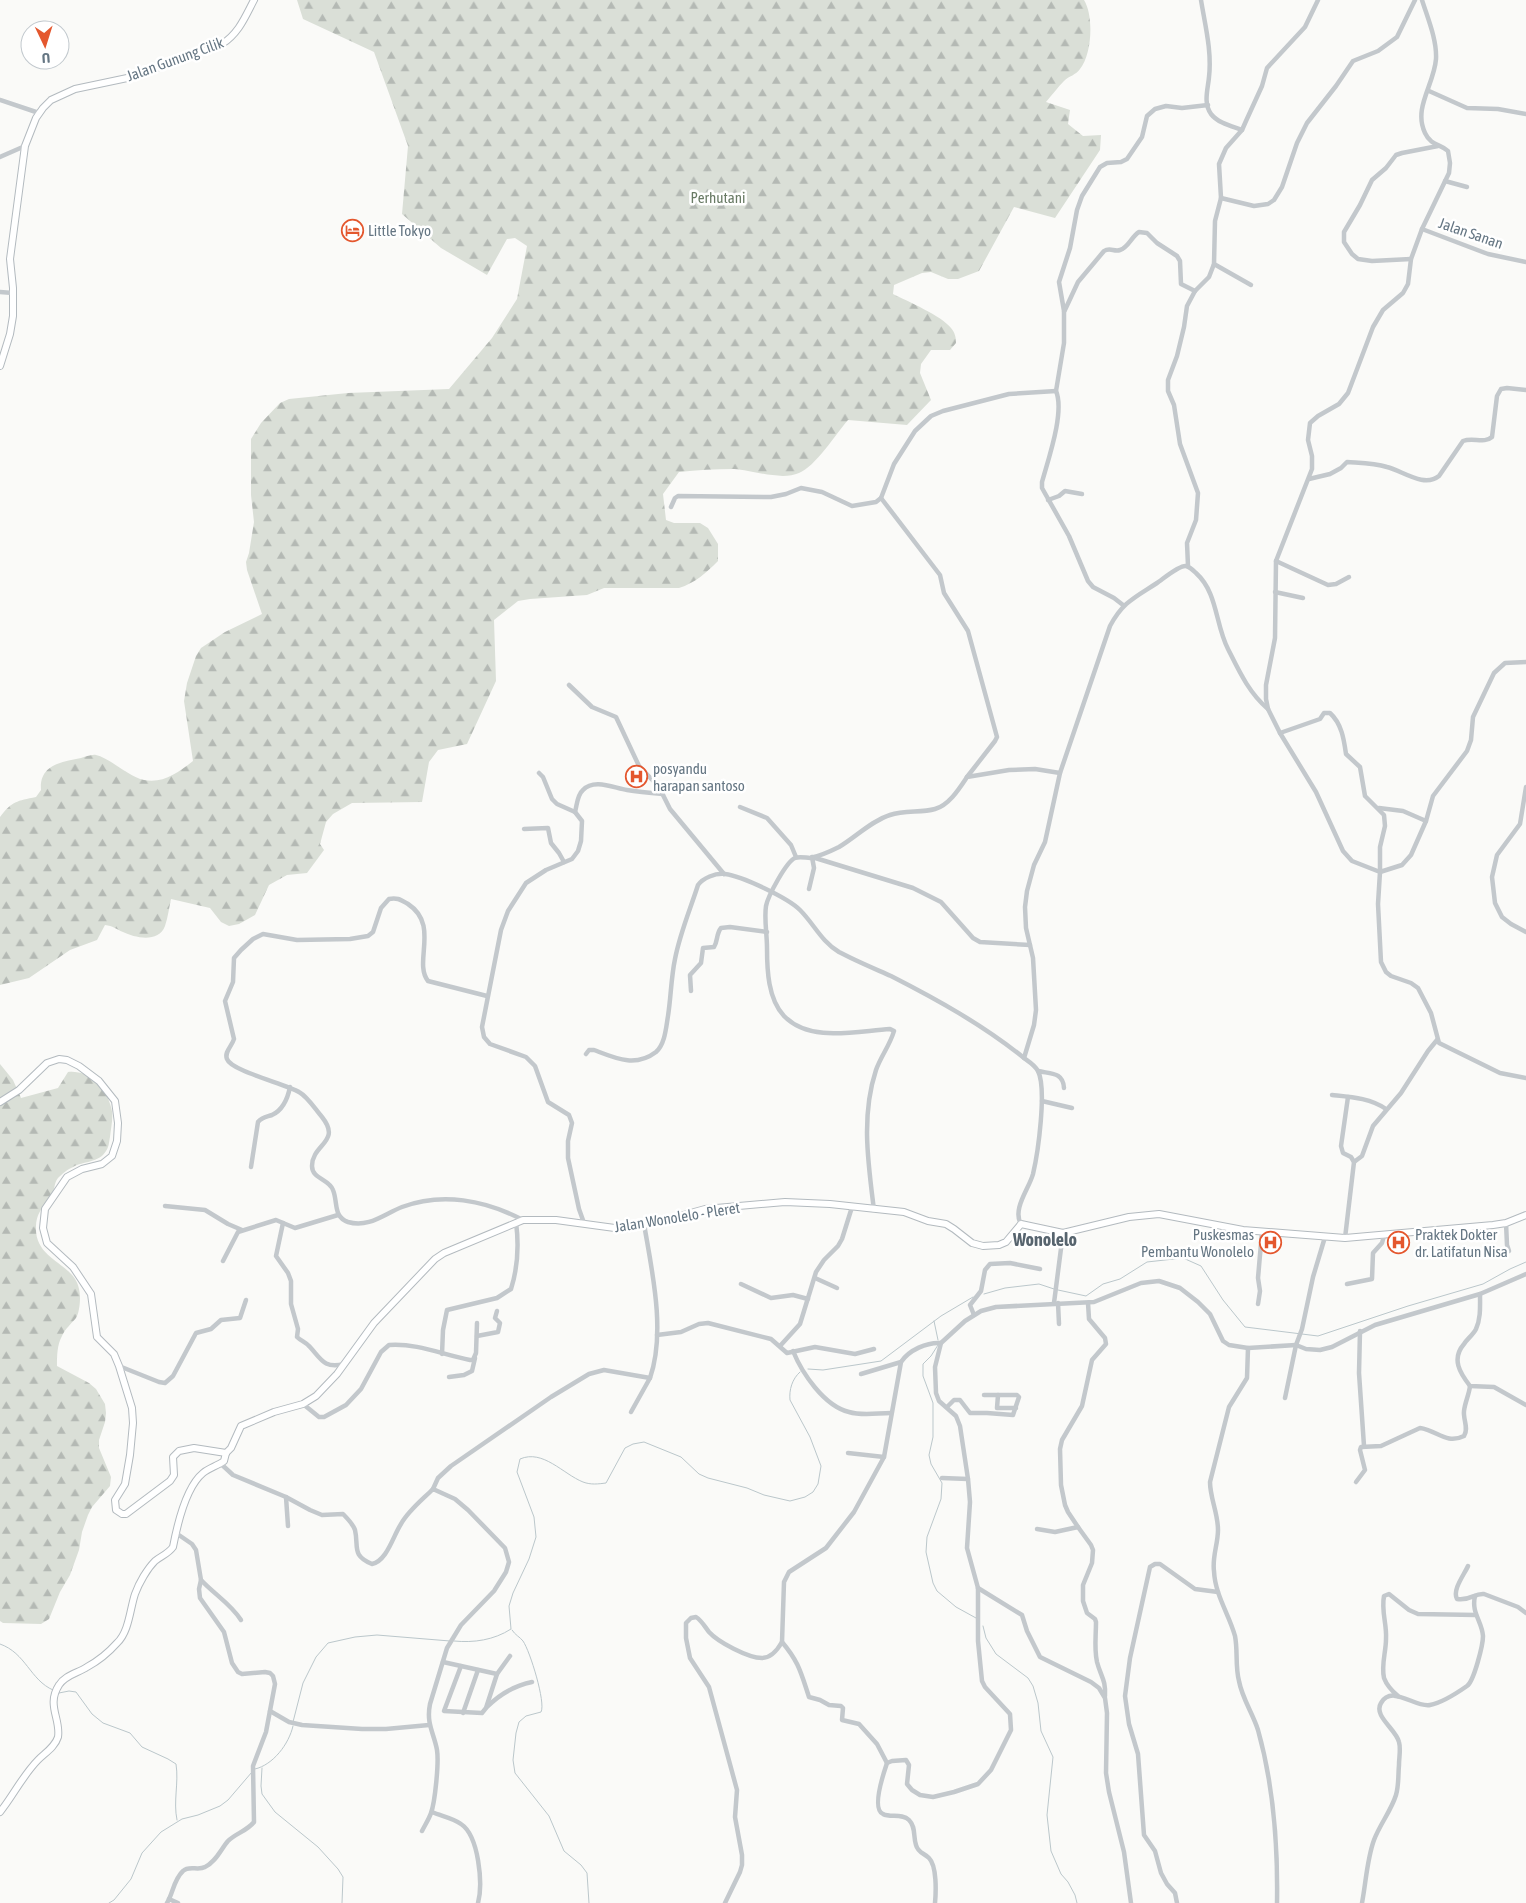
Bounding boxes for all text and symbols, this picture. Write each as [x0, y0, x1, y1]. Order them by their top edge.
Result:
north arrow [20, 20, 70, 70]
street label: Jalan Gunung Cilik [124, 33, 226, 84]
text: U [41, 50, 51, 66]
park label: Perhutani [691, 189, 745, 206]
street label: Jalan Sanan [1437, 214, 1505, 252]
hotel icon: Little Tokyo [340, 218, 364, 242]
place label: Little Tokyo [368, 222, 431, 239]
place label: posyandu harapan santoso [653, 760, 745, 794]
hospital icon: posyandu harapan santoso [625, 765, 649, 789]
street label: Jalan Wonolelo - Pleret [613, 1199, 741, 1235]
place label: Puskesmas Pembantu Wonolelo [1141, 1226, 1254, 1260]
place label: Praktek Dokter dr. Latifatun Nisa [1415, 1226, 1508, 1260]
district label: Wonolelo [1012, 1229, 1077, 1250]
hospital icon: Puskesmas Pembantu Wonolelo [1258, 1231, 1282, 1255]
hospital icon: Praktek Dokter dr. Latifatun Nisa [1387, 1231, 1411, 1255]

